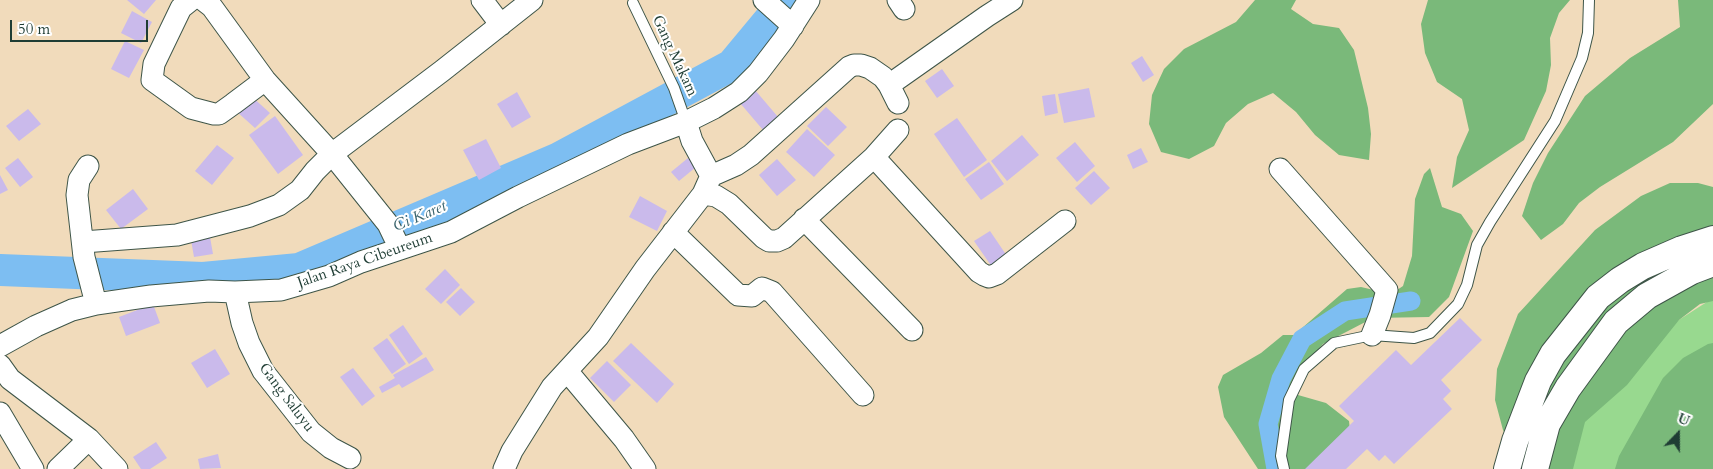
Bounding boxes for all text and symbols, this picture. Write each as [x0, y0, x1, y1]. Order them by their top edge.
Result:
scale bar [12, 10, 150, 42]
street label: Gang Makam [647, 13, 701, 99]
text: 50 m [18, 19, 50, 39]
water label: Ci Karet [391, 197, 449, 237]
street label: Jalan Raya Cibeureum [295, 229, 435, 293]
street label: Gang Saluyu [254, 360, 318, 436]
north arrow [1653, 409, 1703, 459]
text: U [1675, 409, 1693, 431]

